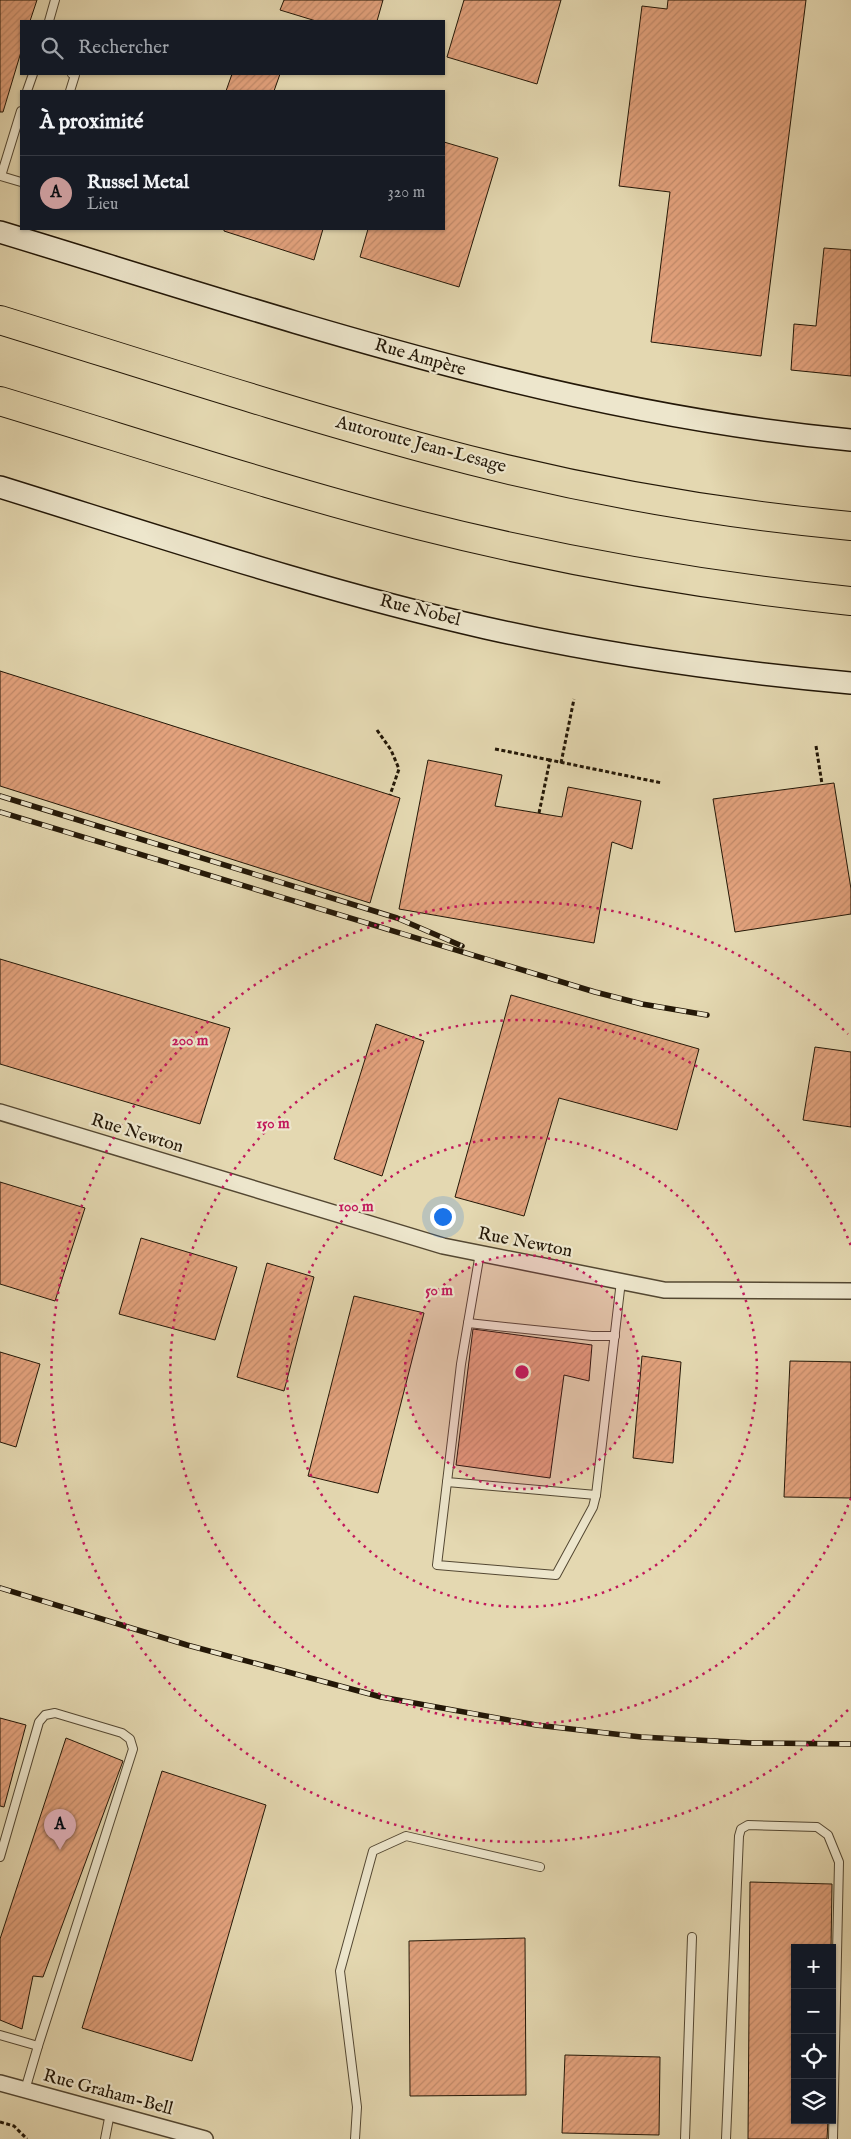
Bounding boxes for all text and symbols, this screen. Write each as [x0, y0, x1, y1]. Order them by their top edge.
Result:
search box [20, 20, 445, 75]
icon: search [38, 34, 66, 62]
text: Rechercher [78, 36, 169, 60]
text: À proximité [40, 109, 143, 136]
text: Russel Metal [87, 171, 189, 195]
text: A [51, 183, 61, 203]
text: 320 m [388, 183, 425, 203]
text: Lieu [87, 195, 118, 215]
street label: Rue Ampère [372, 334, 468, 382]
street label: Autoroute Jean-Lesage [332, 411, 509, 479]
street label: Rue Nobel [377, 590, 463, 632]
text: 200 m [172, 1031, 209, 1050]
street label: Rue Newton [88, 1109, 186, 1159]
text: 150 m [256, 1114, 290, 1133]
text: 100 m [338, 1197, 374, 1216]
your location [430, 1204, 456, 1230]
street label: Rue Newton [476, 1223, 575, 1263]
text: 50 m [425, 1281, 453, 1300]
centre of rings [513, 1363, 531, 1381]
pin: A [44, 1809, 76, 1850]
map controls [791, 1944, 836, 2124]
button: + [791, 1944, 836, 1989]
button: − [791, 1989, 836, 2034]
button: locate [791, 2034, 836, 2079]
street label: Rue Graham-Bell [41, 2065, 176, 2121]
button: layers [791, 2079, 836, 2124]

